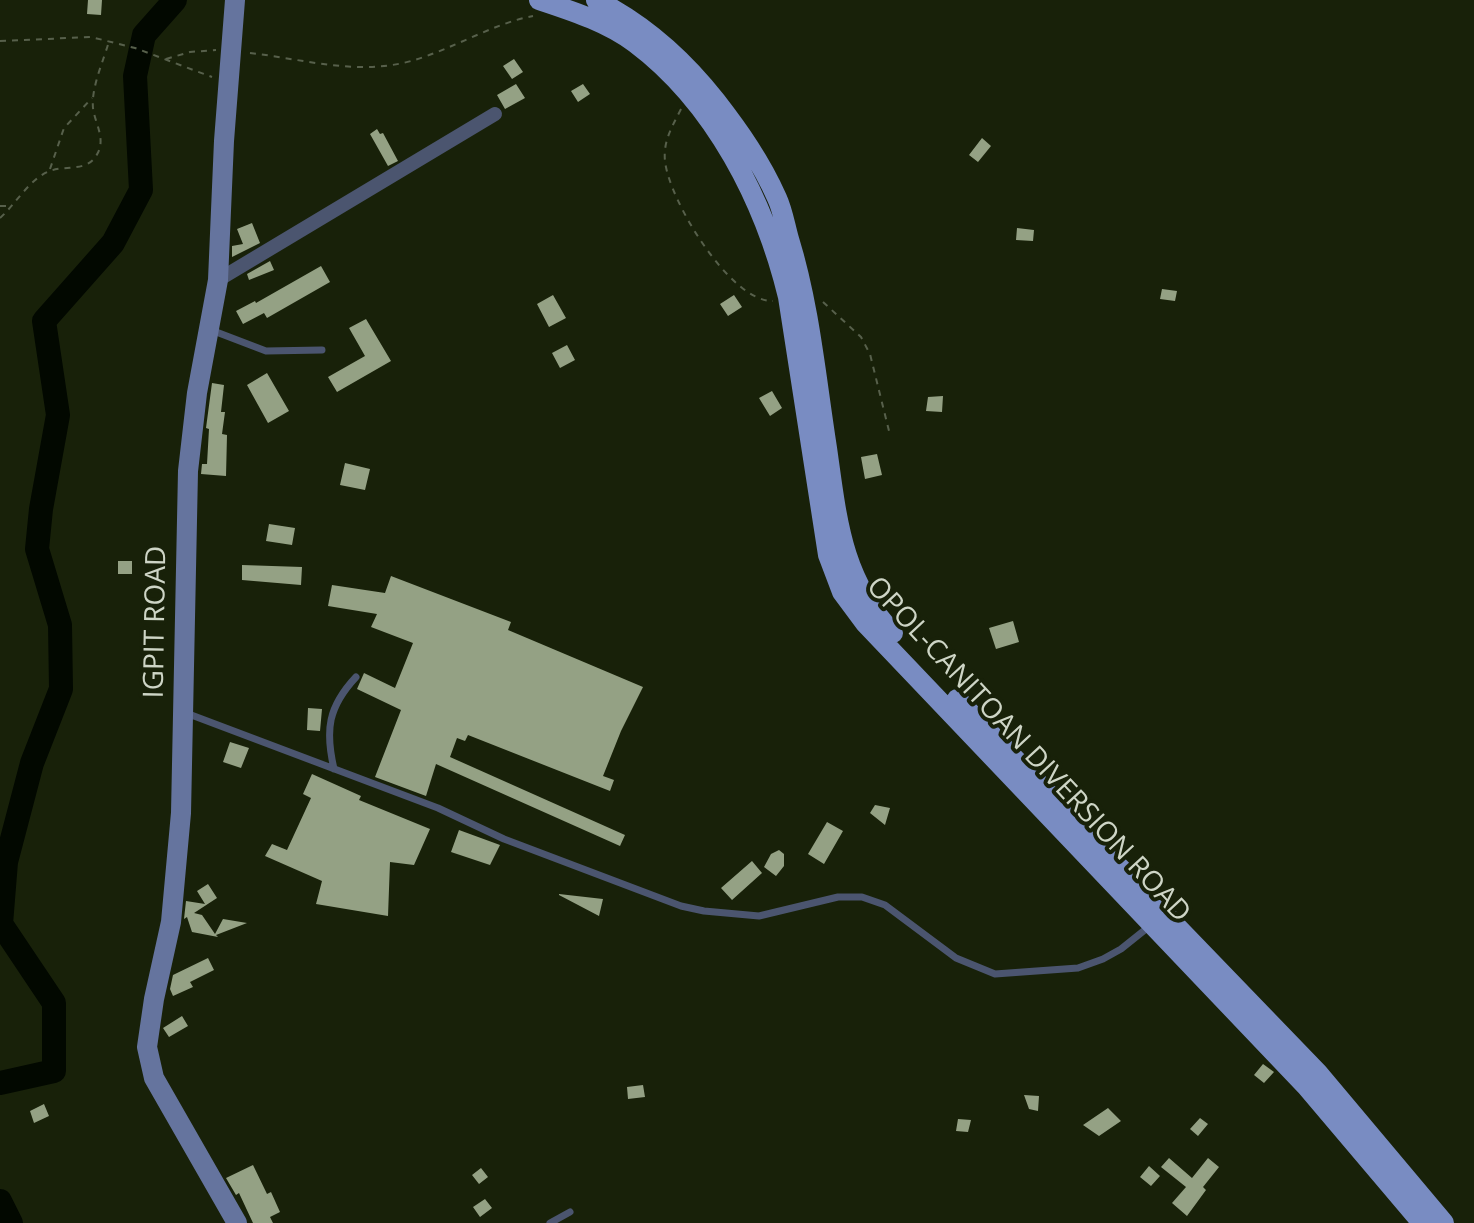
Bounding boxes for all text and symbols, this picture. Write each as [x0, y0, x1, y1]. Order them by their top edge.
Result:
street label: IGPIT ROAD [138, 545, 174, 699]
street label: OPOL-CANITOAN DIVERSION ROAD [859, 570, 1197, 930]

